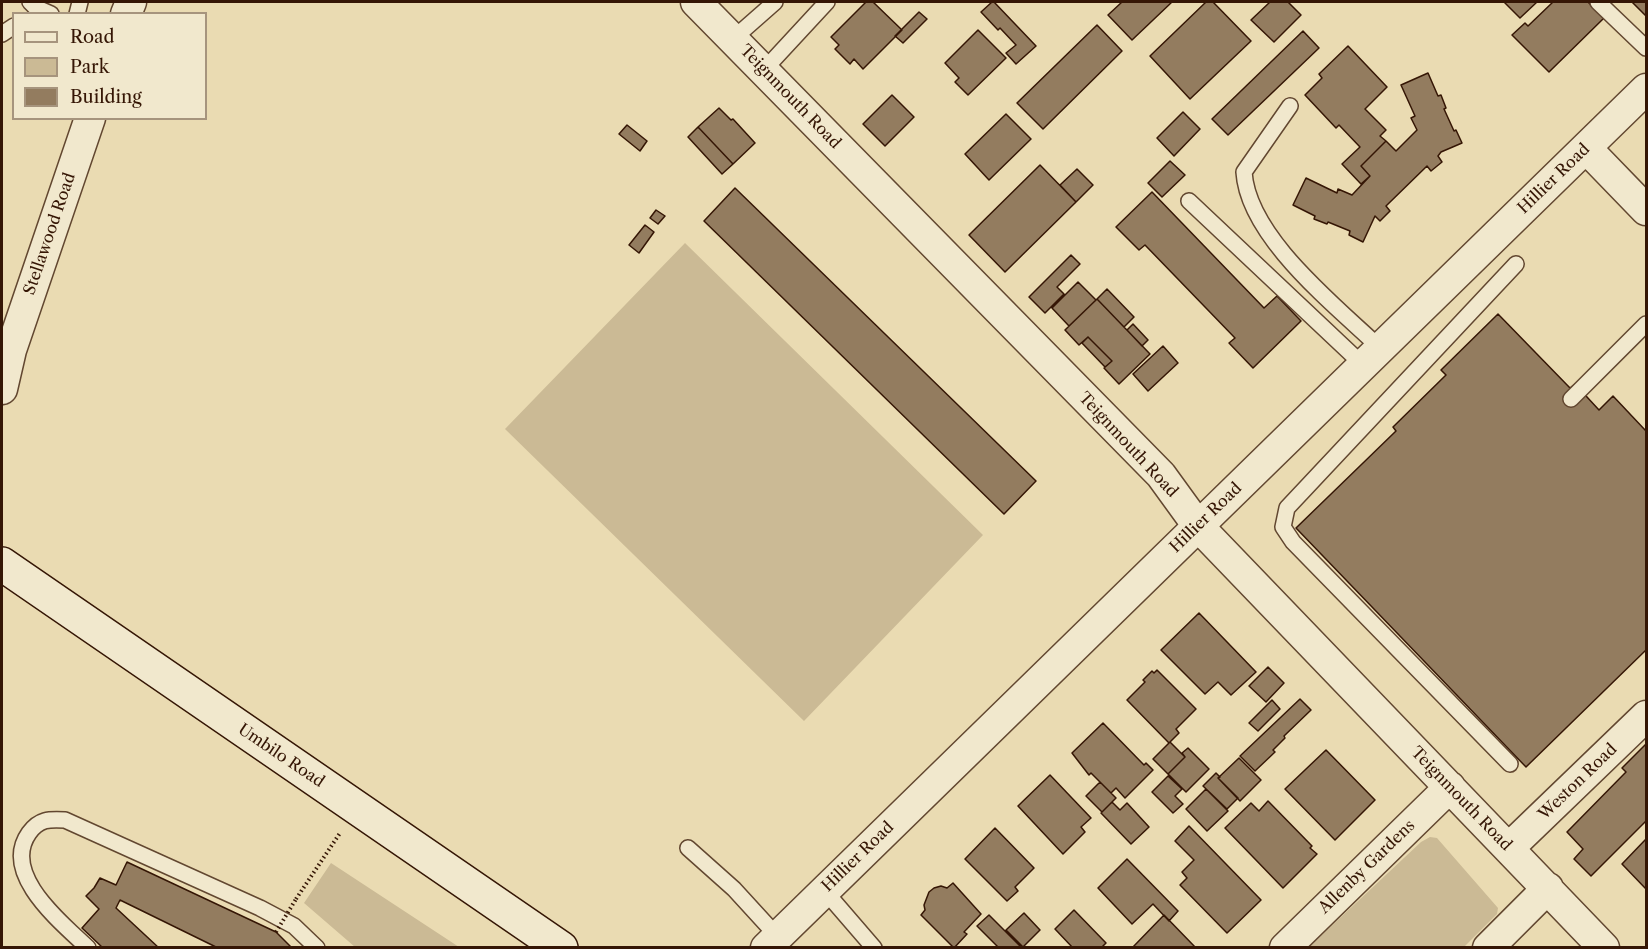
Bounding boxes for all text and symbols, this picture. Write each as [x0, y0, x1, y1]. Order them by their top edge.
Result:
legend [12, 12, 207, 120]
text: Road [70, 26, 115, 48]
street label: Teignmouth Road [736, 41, 844, 153]
text: Park [70, 56, 109, 78]
text: Building [70, 86, 142, 108]
street label: Hillier Road [1514, 140, 1594, 218]
street label: Stellawood Road [20, 170, 80, 298]
street label: Teignmouth Road [1074, 388, 1182, 502]
street label: Hillier Road [1166, 479, 1246, 557]
street label: Umbilo Road [234, 720, 328, 792]
street label: Weston Road [1535, 740, 1621, 824]
street label: Teignmouth Road [1407, 743, 1515, 855]
street label: Allenby Gardens [1315, 816, 1419, 918]
street label: Hillier Road [818, 818, 898, 896]

